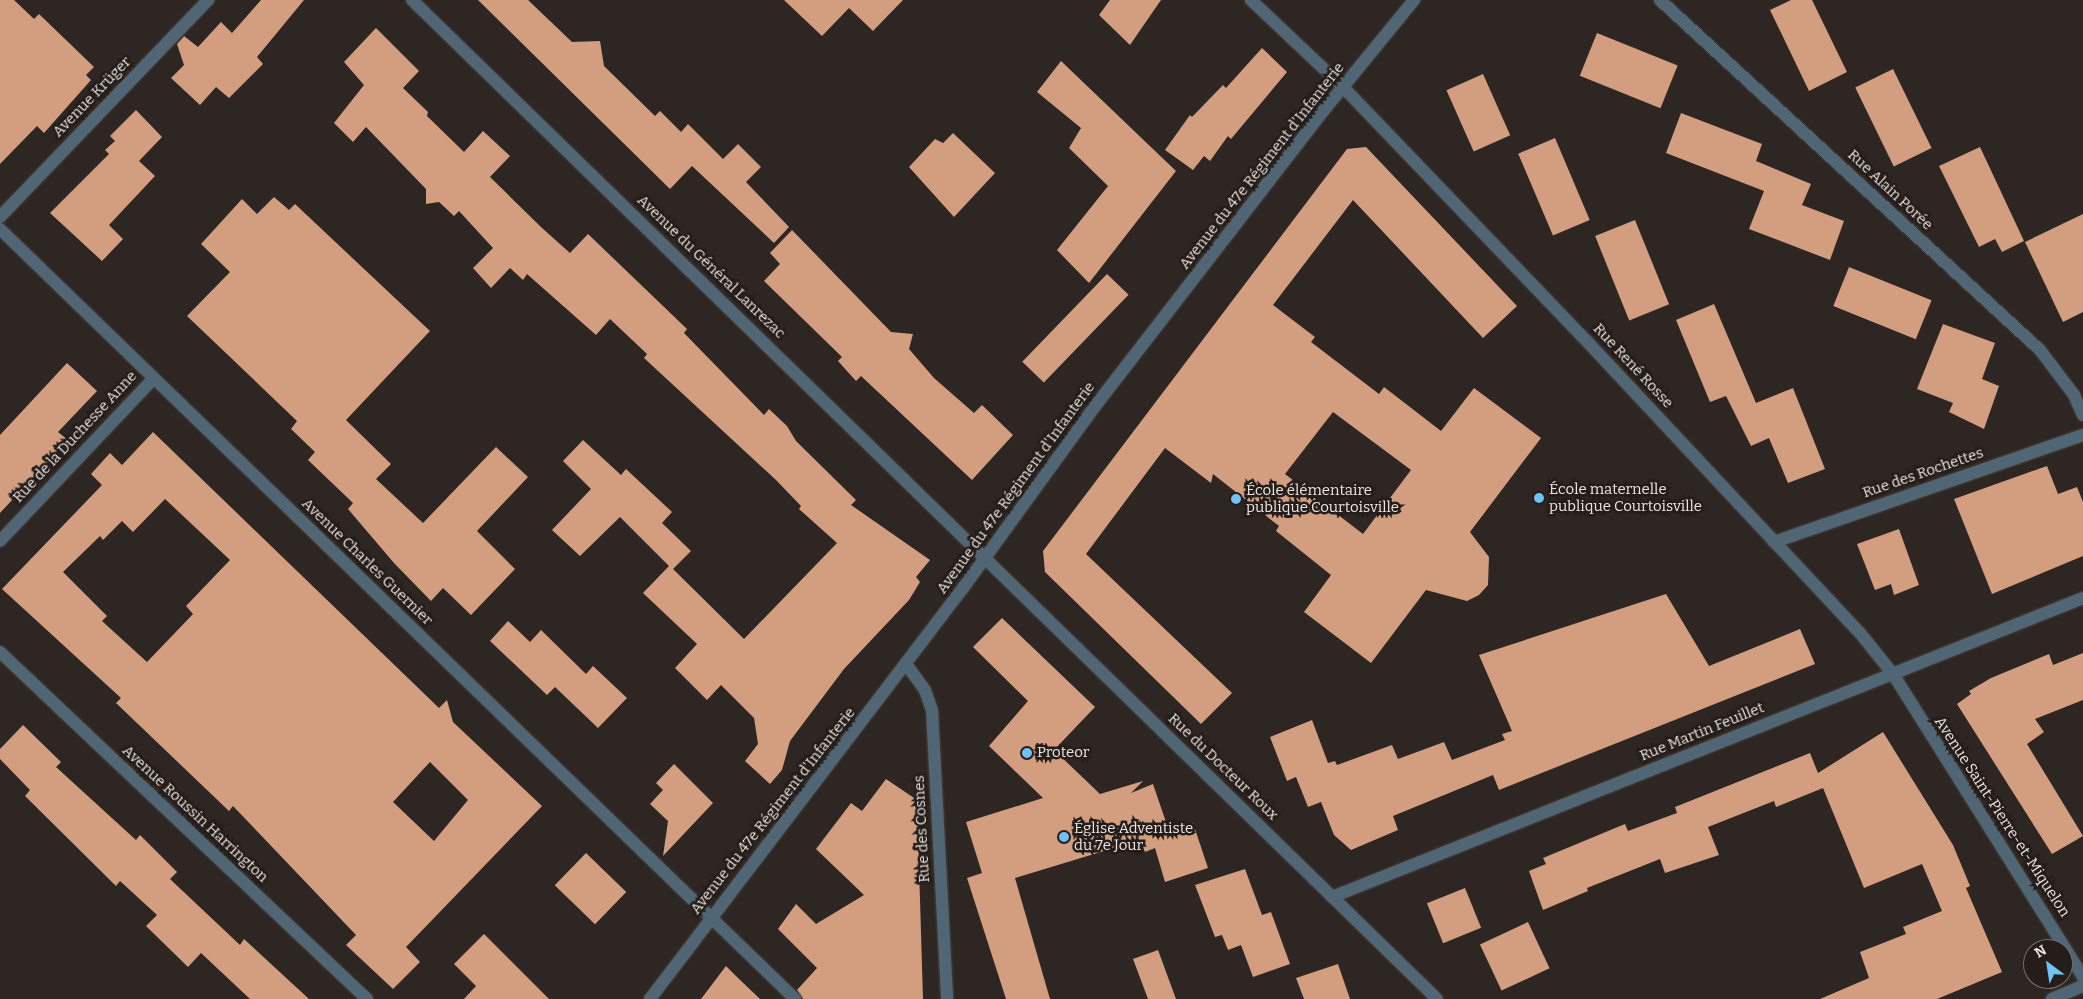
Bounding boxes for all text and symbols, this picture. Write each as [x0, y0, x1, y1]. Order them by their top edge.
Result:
street label: Avenue Krüger [49, 53, 135, 141]
street label: Avenue du 47e Régiment d'Infanterie [1176, 59, 1348, 273]
street label: Rue Alain Porée [1844, 146, 1936, 234]
street label: Avenue du Général Lanrezac [633, 191, 789, 343]
street label: Rue René Rosse [1589, 320, 1677, 412]
street label: Rue de la Duchesse Anne [9, 367, 141, 507]
street label: Avenue du 47e Régiment d'Infanterie [933, 379, 1099, 597]
street label: Rue des Rochettes [1860, 444, 1986, 502]
place label: École maternelle publique Courtoisville [1549, 480, 1702, 515]
place label: École élémentaire publique Courtoisville [1246, 481, 1399, 516]
marker: École maternelle publique Courtoisville [1533, 492, 1545, 504]
marker: École élémentaire publique Courtoisville [1230, 493, 1242, 505]
street label: Avenue Charles Guernier [298, 495, 436, 629]
street label: Rue Martin Feuillet [1637, 699, 1767, 765]
street label: Avenue du 47e Régiment d'Infanterie [687, 704, 859, 918]
street label: Rue du Docteur Roux [1164, 710, 1282, 824]
street label: Avenue Saint-Pierre-et-Miquelon [1930, 714, 2074, 920]
street label: Avenue Roussin Harrington [118, 742, 272, 886]
place label: Proteor [1037, 744, 1089, 762]
marker: Proteor [1021, 747, 1033, 759]
street label: Rue des Cosnes [910, 775, 934, 883]
place label: Église Adventiste du 7e Jour [1074, 819, 1193, 854]
marker: Église Adventiste du 7e Jour [1058, 831, 1070, 843]
north arrow [2023, 939, 2073, 989]
text: N [2032, 942, 2050, 962]

